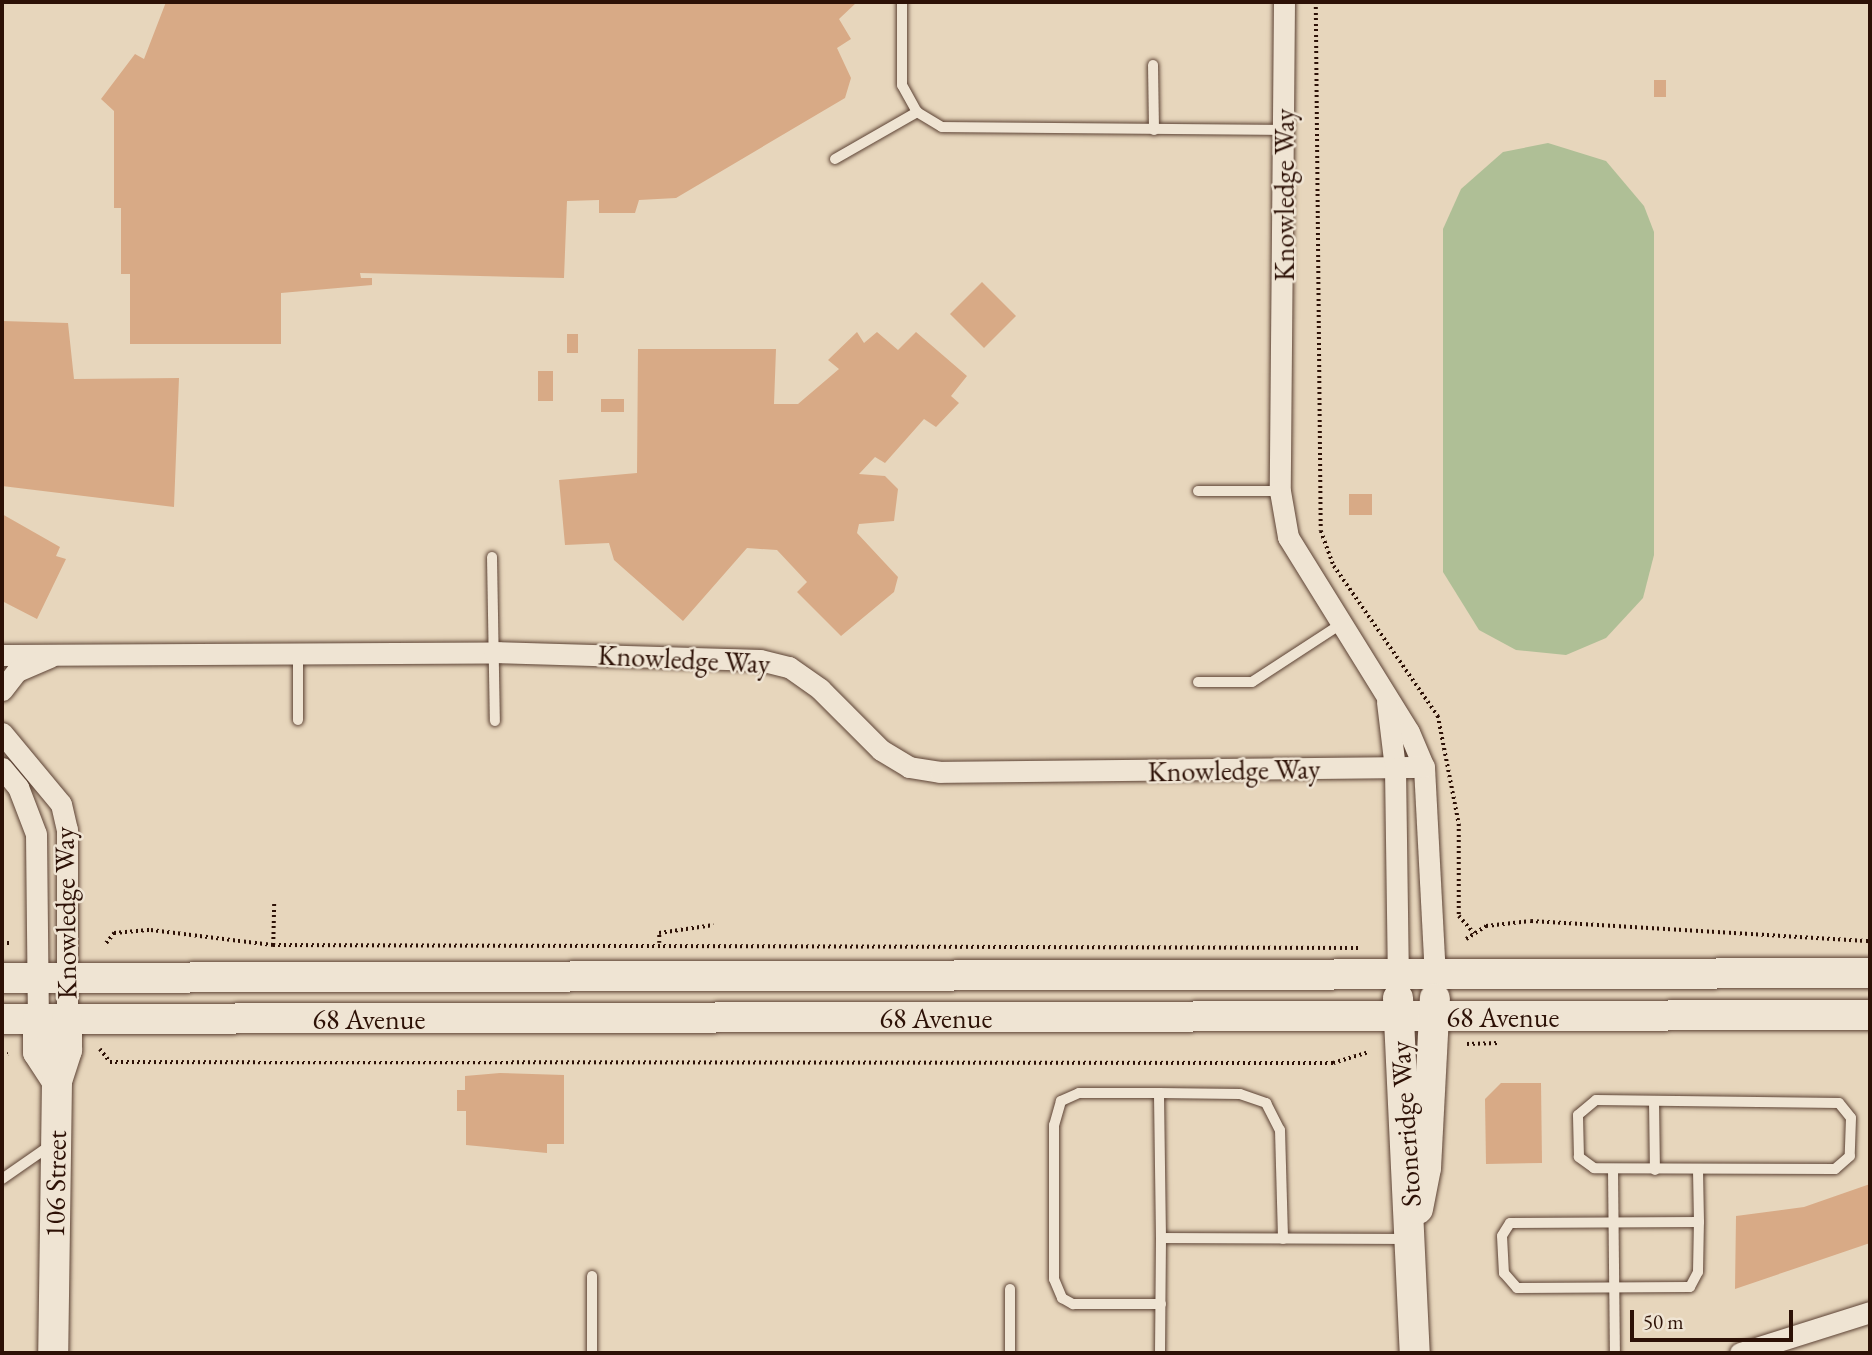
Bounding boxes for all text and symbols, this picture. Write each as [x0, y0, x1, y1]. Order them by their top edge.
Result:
street label: Knowledge Way [1267, 109, 1301, 281]
street label: Knowledge Way [597, 638, 771, 680]
street label: Knowledge Way [1147, 752, 1321, 788]
street label: Knowledge Way [47, 826, 83, 1000]
street label: 68 Avenue [1447, 1000, 1559, 1034]
street label: 68 Avenue [880, 1001, 992, 1035]
street label: 68 Avenue [313, 1002, 425, 1036]
street label: Stoneridge Way [1382, 1040, 1428, 1208]
street label: 106 Street [37, 1130, 73, 1238]
scale bar [1634, 1296, 1797, 1340]
text: 50 m [1643, 1308, 1684, 1335]

